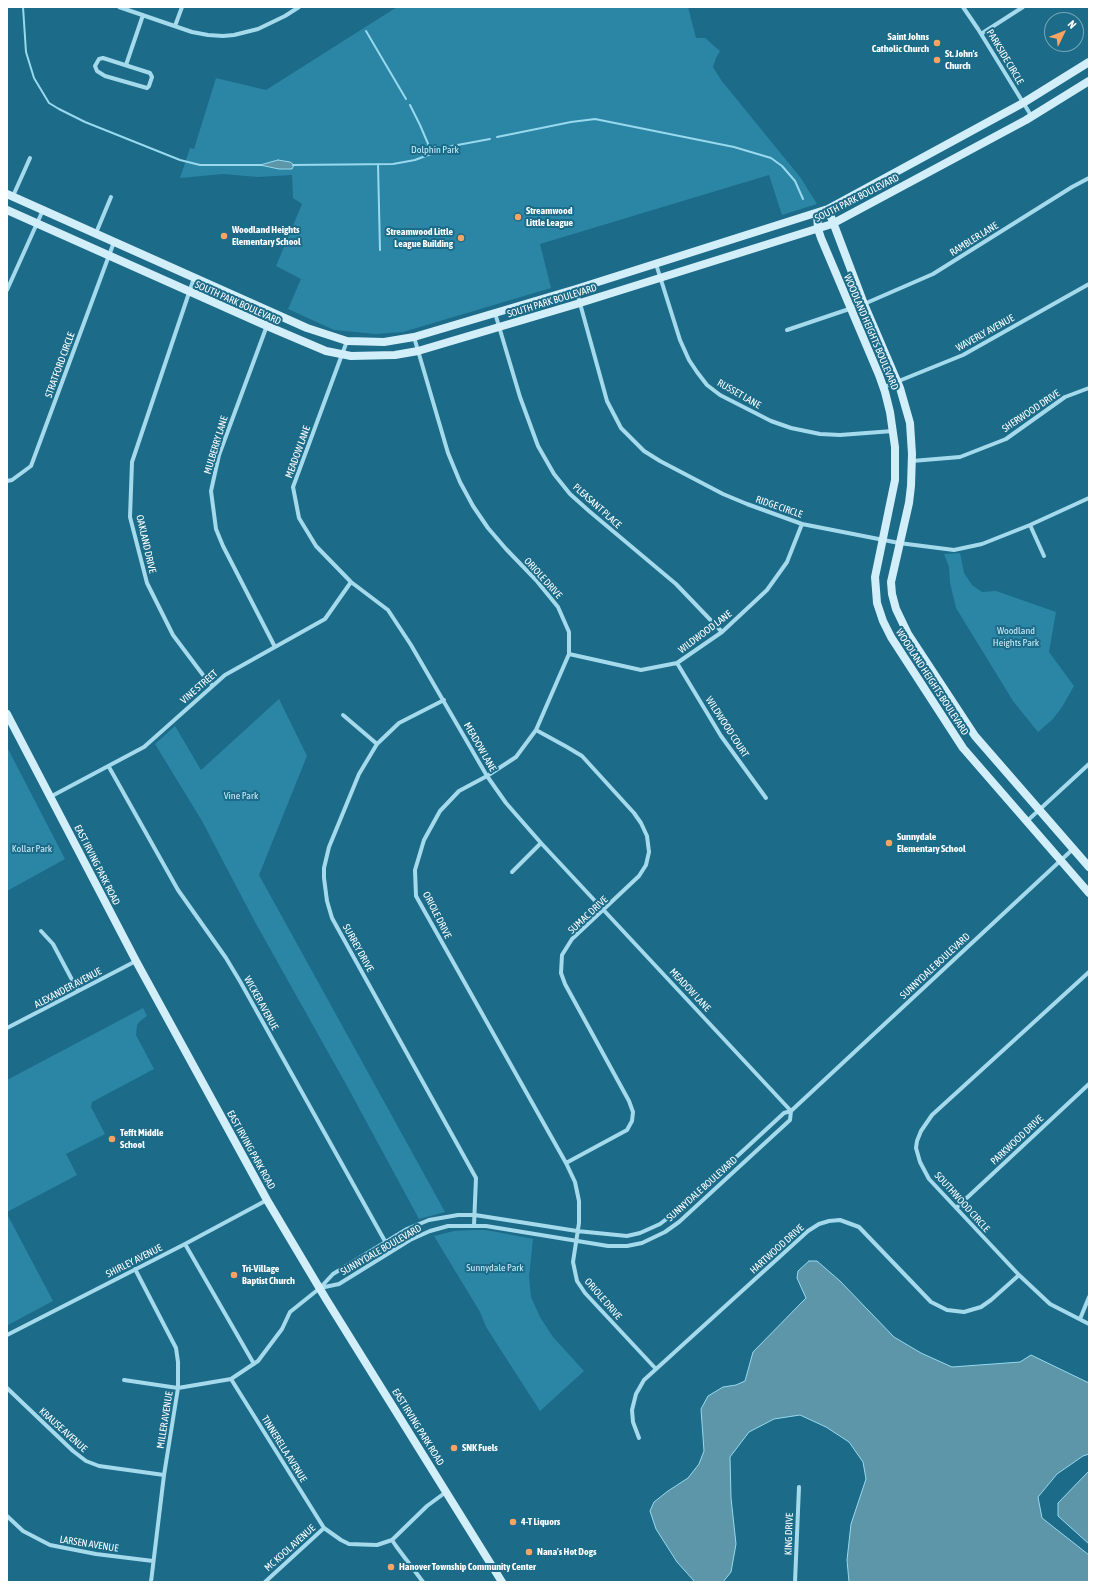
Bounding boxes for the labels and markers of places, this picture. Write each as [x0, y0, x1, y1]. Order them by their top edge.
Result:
place label: Saint Johns Catholic Church [872, 31, 929, 54]
marker: Saint Johns Catholic Church [932, 38, 942, 48]
place label: St. John's Church [945, 48, 978, 72]
marker: St. John's Church [932, 55, 942, 65]
place label: Streamwood Little League [526, 205, 573, 228]
marker: Streamwood Little League [513, 212, 523, 222]
place label: Woodland Heights Elementary School [232, 224, 301, 248]
place label: Streamwood Little League Building [386, 226, 453, 250]
marker: Woodland Heights Elementary School [219, 231, 229, 241]
marker: Streamwood Little League Building [456, 233, 466, 243]
place label: Sunnydale Elementary School [897, 831, 966, 854]
marker: Sunnydale Elementary School [884, 838, 894, 848]
place label: Tefft Middle School [120, 1127, 164, 1150]
marker: Tefft Middle School [107, 1134, 117, 1144]
place label: Tri-Village Baptist Church [242, 1263, 295, 1286]
marker: Tri-Village Baptist Church [229, 1270, 239, 1280]
place label: SNK Fuels [462, 1442, 498, 1454]
marker: SNK Fuels [449, 1443, 459, 1453]
place label: 4-T Liquors [521, 1516, 560, 1528]
marker: 4-T Liquors [508, 1517, 518, 1527]
place label: Nana's Hot Dogs [537, 1546, 596, 1558]
marker: Nana's Hot Dogs [524, 1547, 534, 1557]
place label: Hanover Township Community Center [399, 1561, 536, 1573]
marker: Hanover Township Community Center [386, 1562, 396, 1572]

